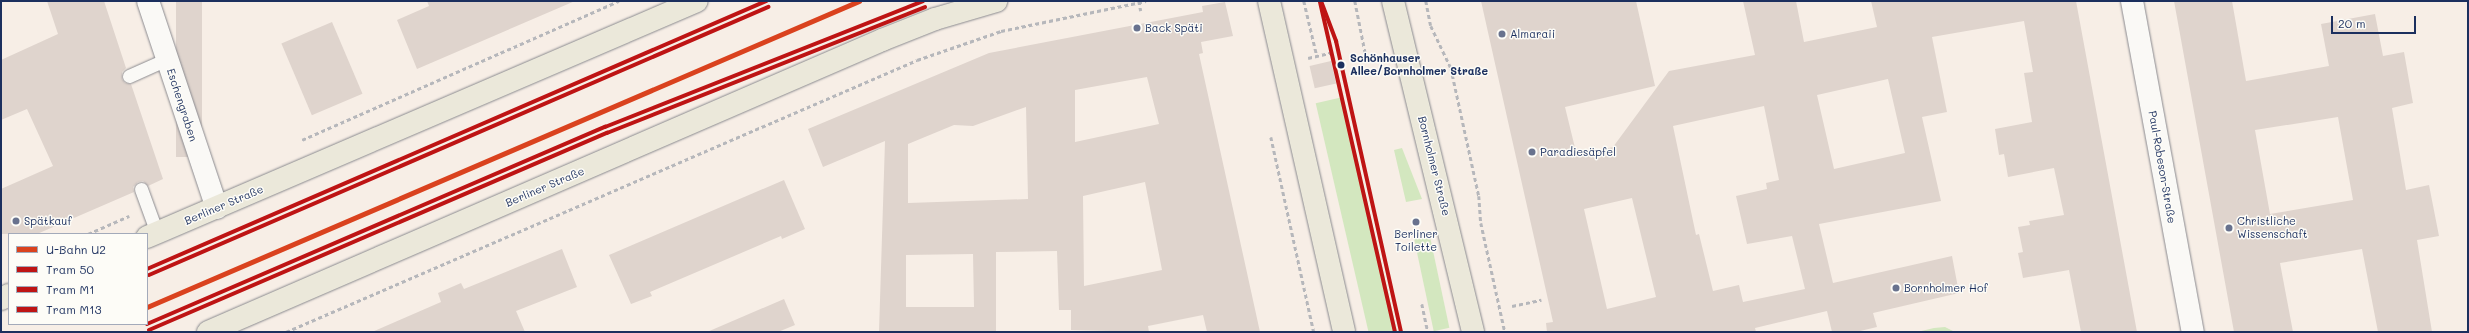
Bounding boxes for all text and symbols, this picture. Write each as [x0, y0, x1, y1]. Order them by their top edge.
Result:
scale bar [2333, 8, 2418, 34]
text: 20 m [2338, 15, 2366, 31]
place label: Back Späti [1145, 21, 1203, 35]
marker: Back Späti [1132, 23, 1142, 33]
place label: Almaraii [1510, 27, 1555, 41]
marker: Almaraii [1497, 29, 1507, 39]
place label: Schönhauser Allee/Bornholmer Straße [1350, 52, 1488, 78]
marker: Schönhauser Allee/Bornholmer Straße [1334, 58, 1348, 72]
street label: Eschengraben [164, 67, 200, 143]
street label: Paul-Robeson-Straße [2146, 110, 2178, 224]
street label: Bornholmer Straße [1415, 115, 1453, 217]
place label: Paradiesäpfel [1540, 145, 1616, 159]
marker: Paradiesäpfel [1527, 147, 1537, 157]
street label: Berliner Straße [504, 164, 586, 210]
street label: Berliner Straße [183, 182, 265, 228]
place label: Spätkauf [24, 214, 72, 228]
place label: Christliche Wissenschaft [2237, 215, 2308, 241]
marker: Spätkauf [11, 216, 21, 226]
marker: Berliner Toilette [1411, 217, 1421, 227]
marker: Christliche Wissenschaft [2224, 223, 2234, 233]
place label: Berliner Toilette [1394, 228, 1438, 254]
legend [8, 233, 148, 325]
text: U-Bahn U2 [46, 241, 106, 257]
text: Tram 50 [46, 261, 94, 277]
text: Tram M1 [46, 281, 95, 297]
place label: Bornholmer Hof [1904, 281, 1988, 295]
marker: Bornholmer Hof [1891, 283, 1901, 293]
text: Tram M13 [46, 301, 102, 317]

